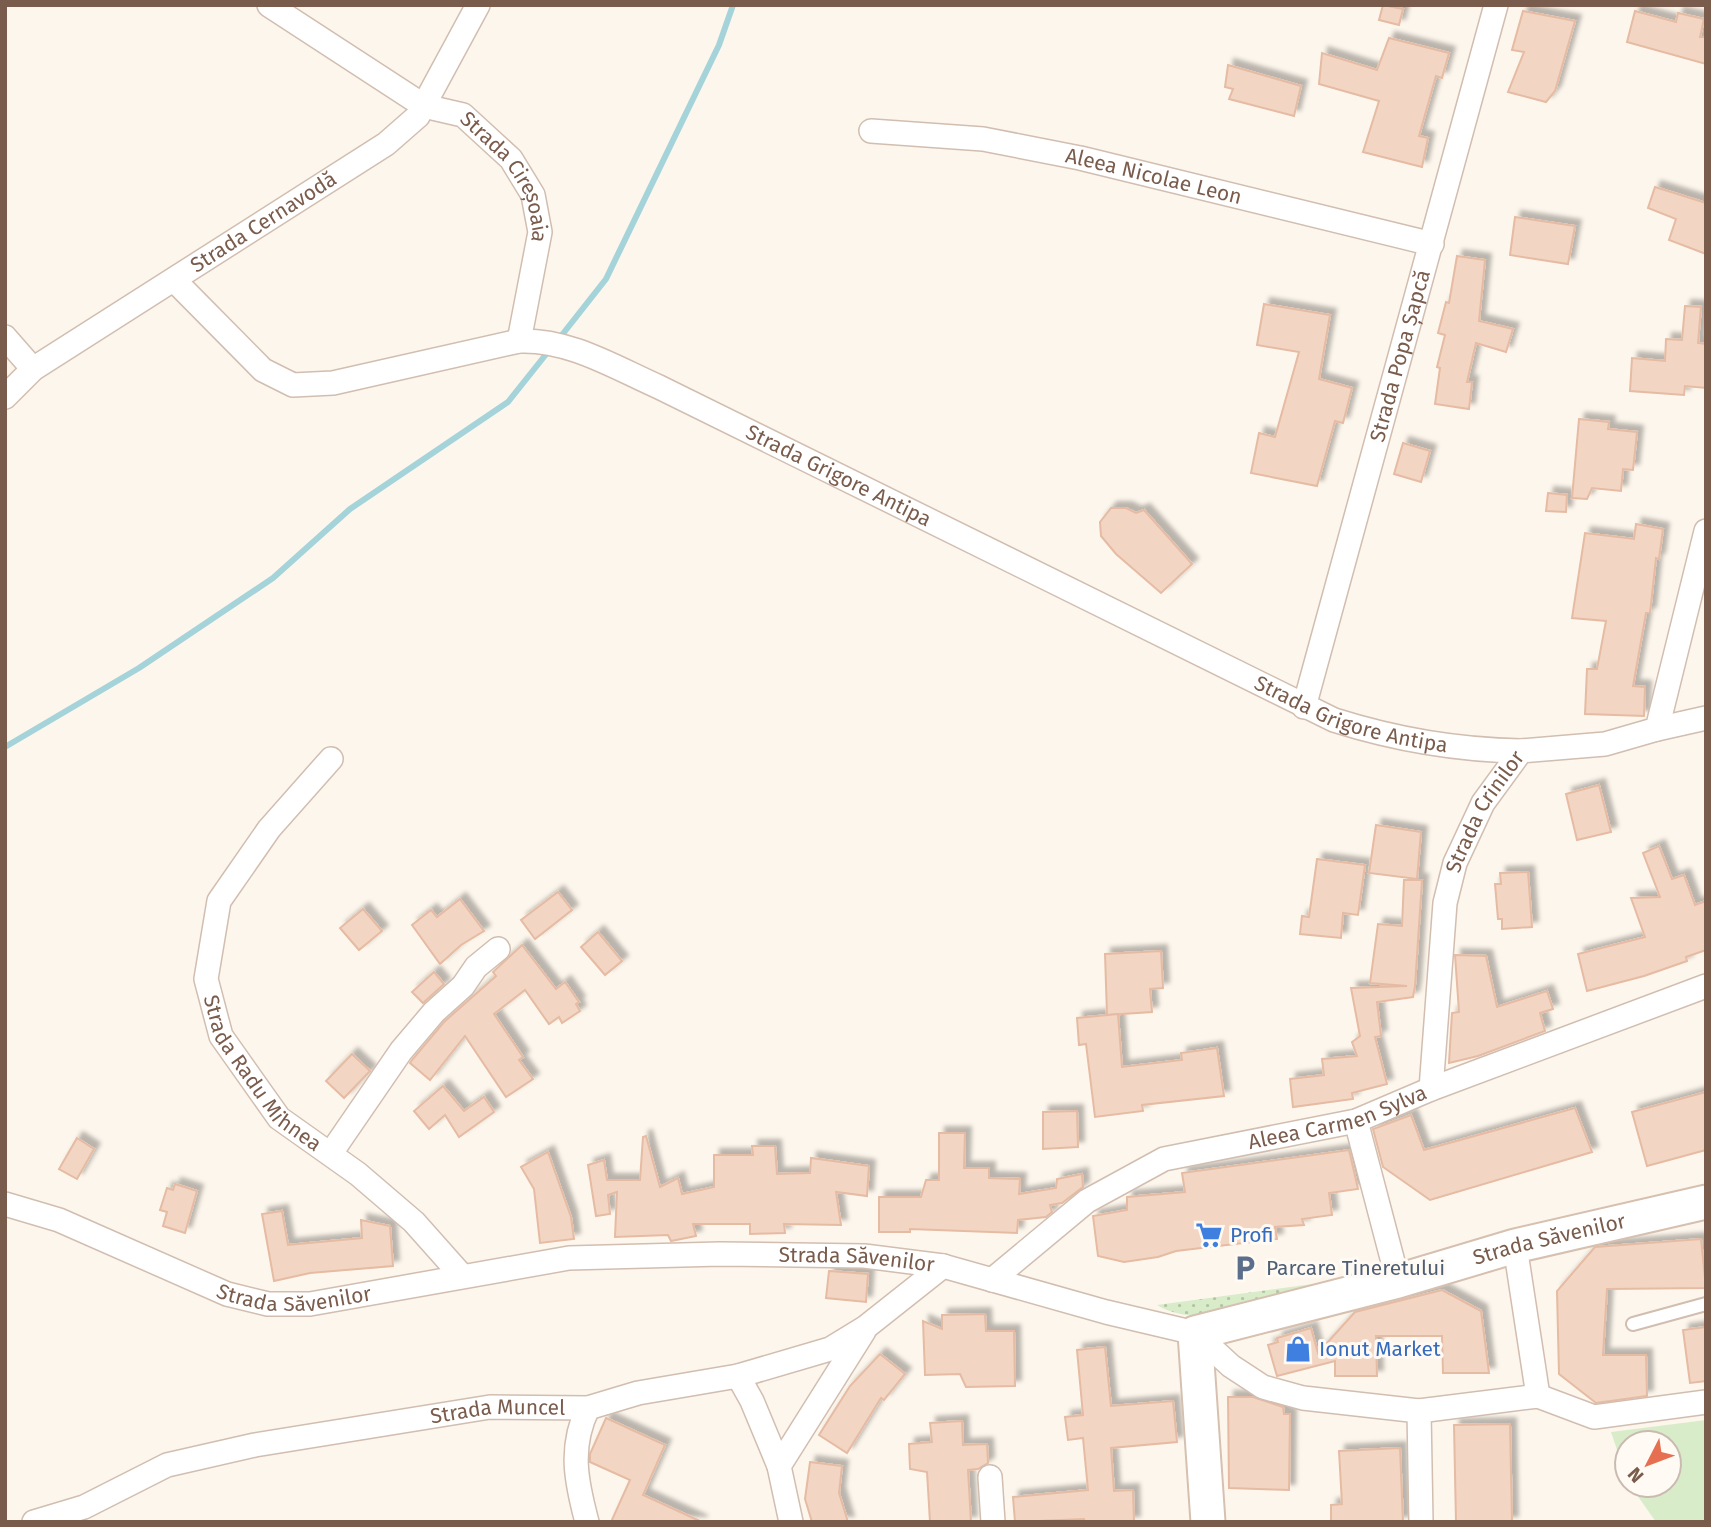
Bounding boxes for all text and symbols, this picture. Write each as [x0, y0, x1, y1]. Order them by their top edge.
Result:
street label: Strada Cireșoaia [455, 106, 553, 245]
street label: Aleea Nicolae Leon [1063, 142, 1244, 210]
street label: Strada Cernavodă [186, 166, 341, 278]
street label: Strada Popa Șapcă [1364, 267, 1436, 445]
street label: Strada Grigore Antipa [742, 419, 936, 532]
street label: Strada Grigore Antipa [1250, 670, 1449, 758]
street label: Strada Crinilor [1440, 745, 1530, 875]
street label: Strada Radu Mihnea [198, 992, 327, 1157]
street label: Aleea Carmen Sylva [1246, 1079, 1431, 1155]
street label: Strada Săvenilor [1470, 1208, 1628, 1271]
supermarket icon: Profi [1194, 1220, 1224, 1250]
place label: Profi [1230, 1222, 1274, 1248]
street label: Strada Săvenilor [778, 1242, 936, 1278]
parking icon: Parcare Tineretului [1230, 1253, 1260, 1283]
place label: Parcare Tineretului [1266, 1255, 1445, 1281]
street label: Strada Săvenilor [213, 1278, 373, 1318]
shop icon: Ionut Market [1283, 1334, 1313, 1364]
place label: Ionut Market [1319, 1336, 1441, 1362]
street label: Strada Muncel [428, 1394, 565, 1429]
north arrow [1613, 1429, 1683, 1499]
text: N [1623, 1463, 1649, 1487]

